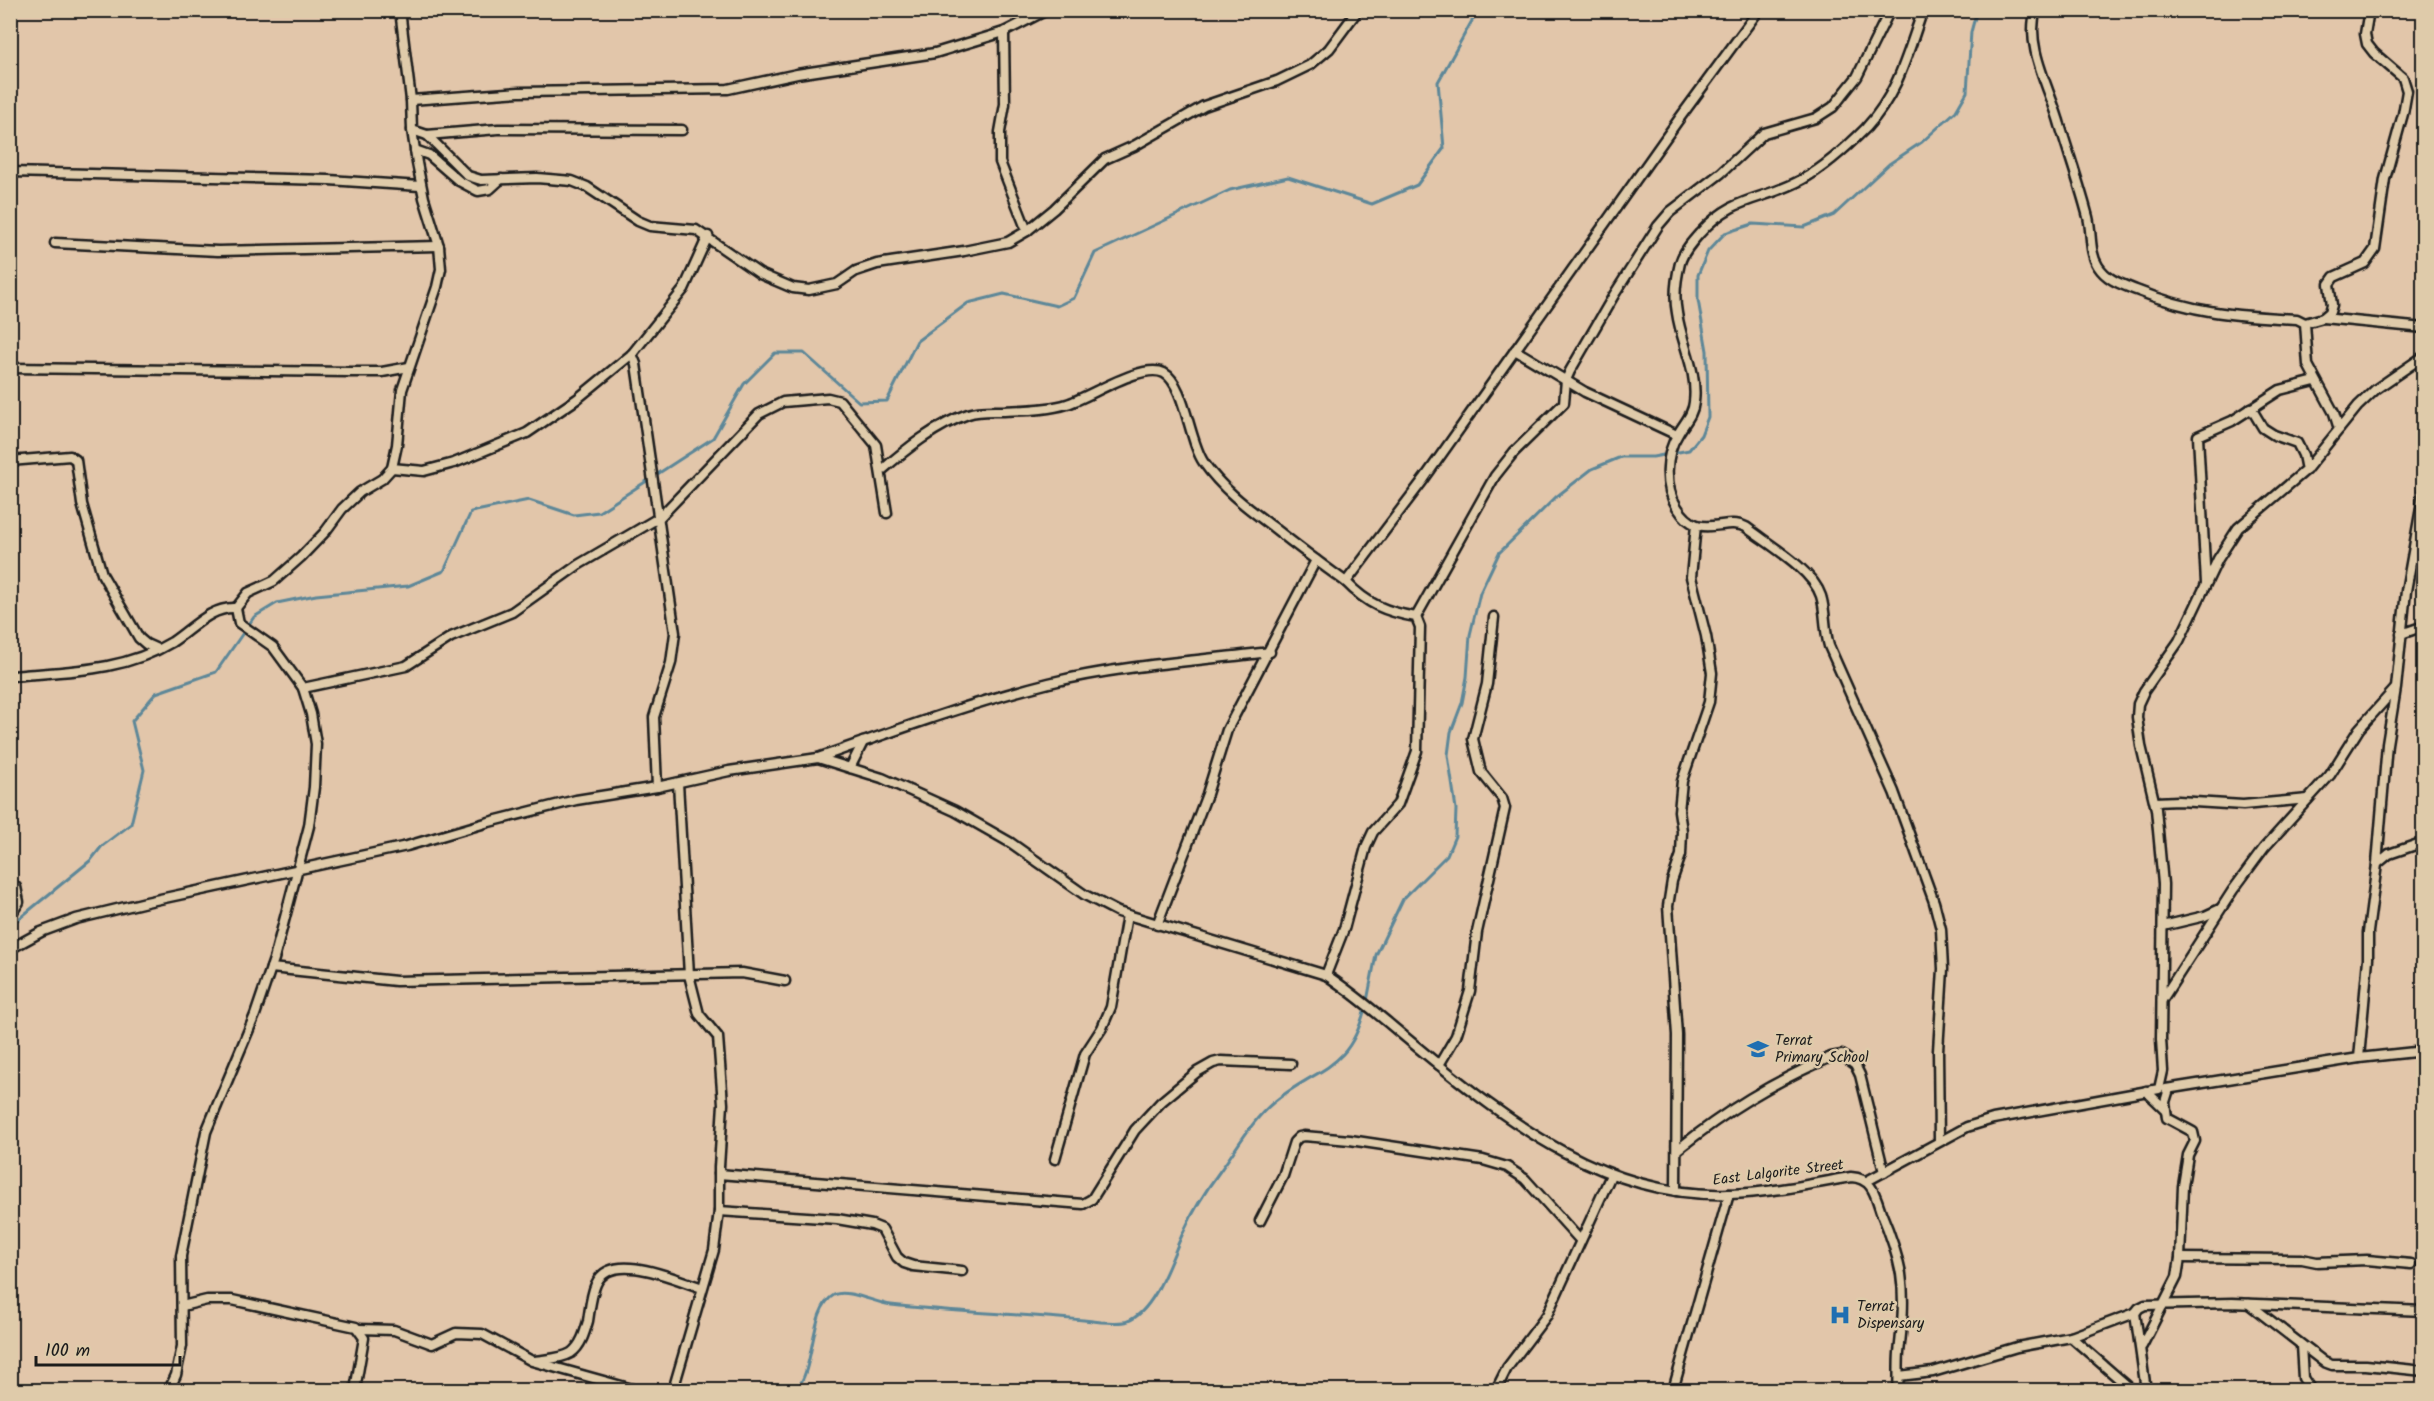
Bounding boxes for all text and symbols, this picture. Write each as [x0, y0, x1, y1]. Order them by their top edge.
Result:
place label: Terrat Primary School [1775, 1029, 1869, 1070]
school or university icon: Terrat Primary School [1746, 1037, 1770, 1061]
street label: East Lalgorite Street [1711, 1153, 1845, 1193]
place label: Terrat Dispensary [1857, 1295, 1925, 1336]
hospital icon: Terrat Dispensary [1828, 1303, 1852, 1327]
scale bar [36, 1329, 180, 1367]
text: 100 m [45, 1337, 90, 1366]

